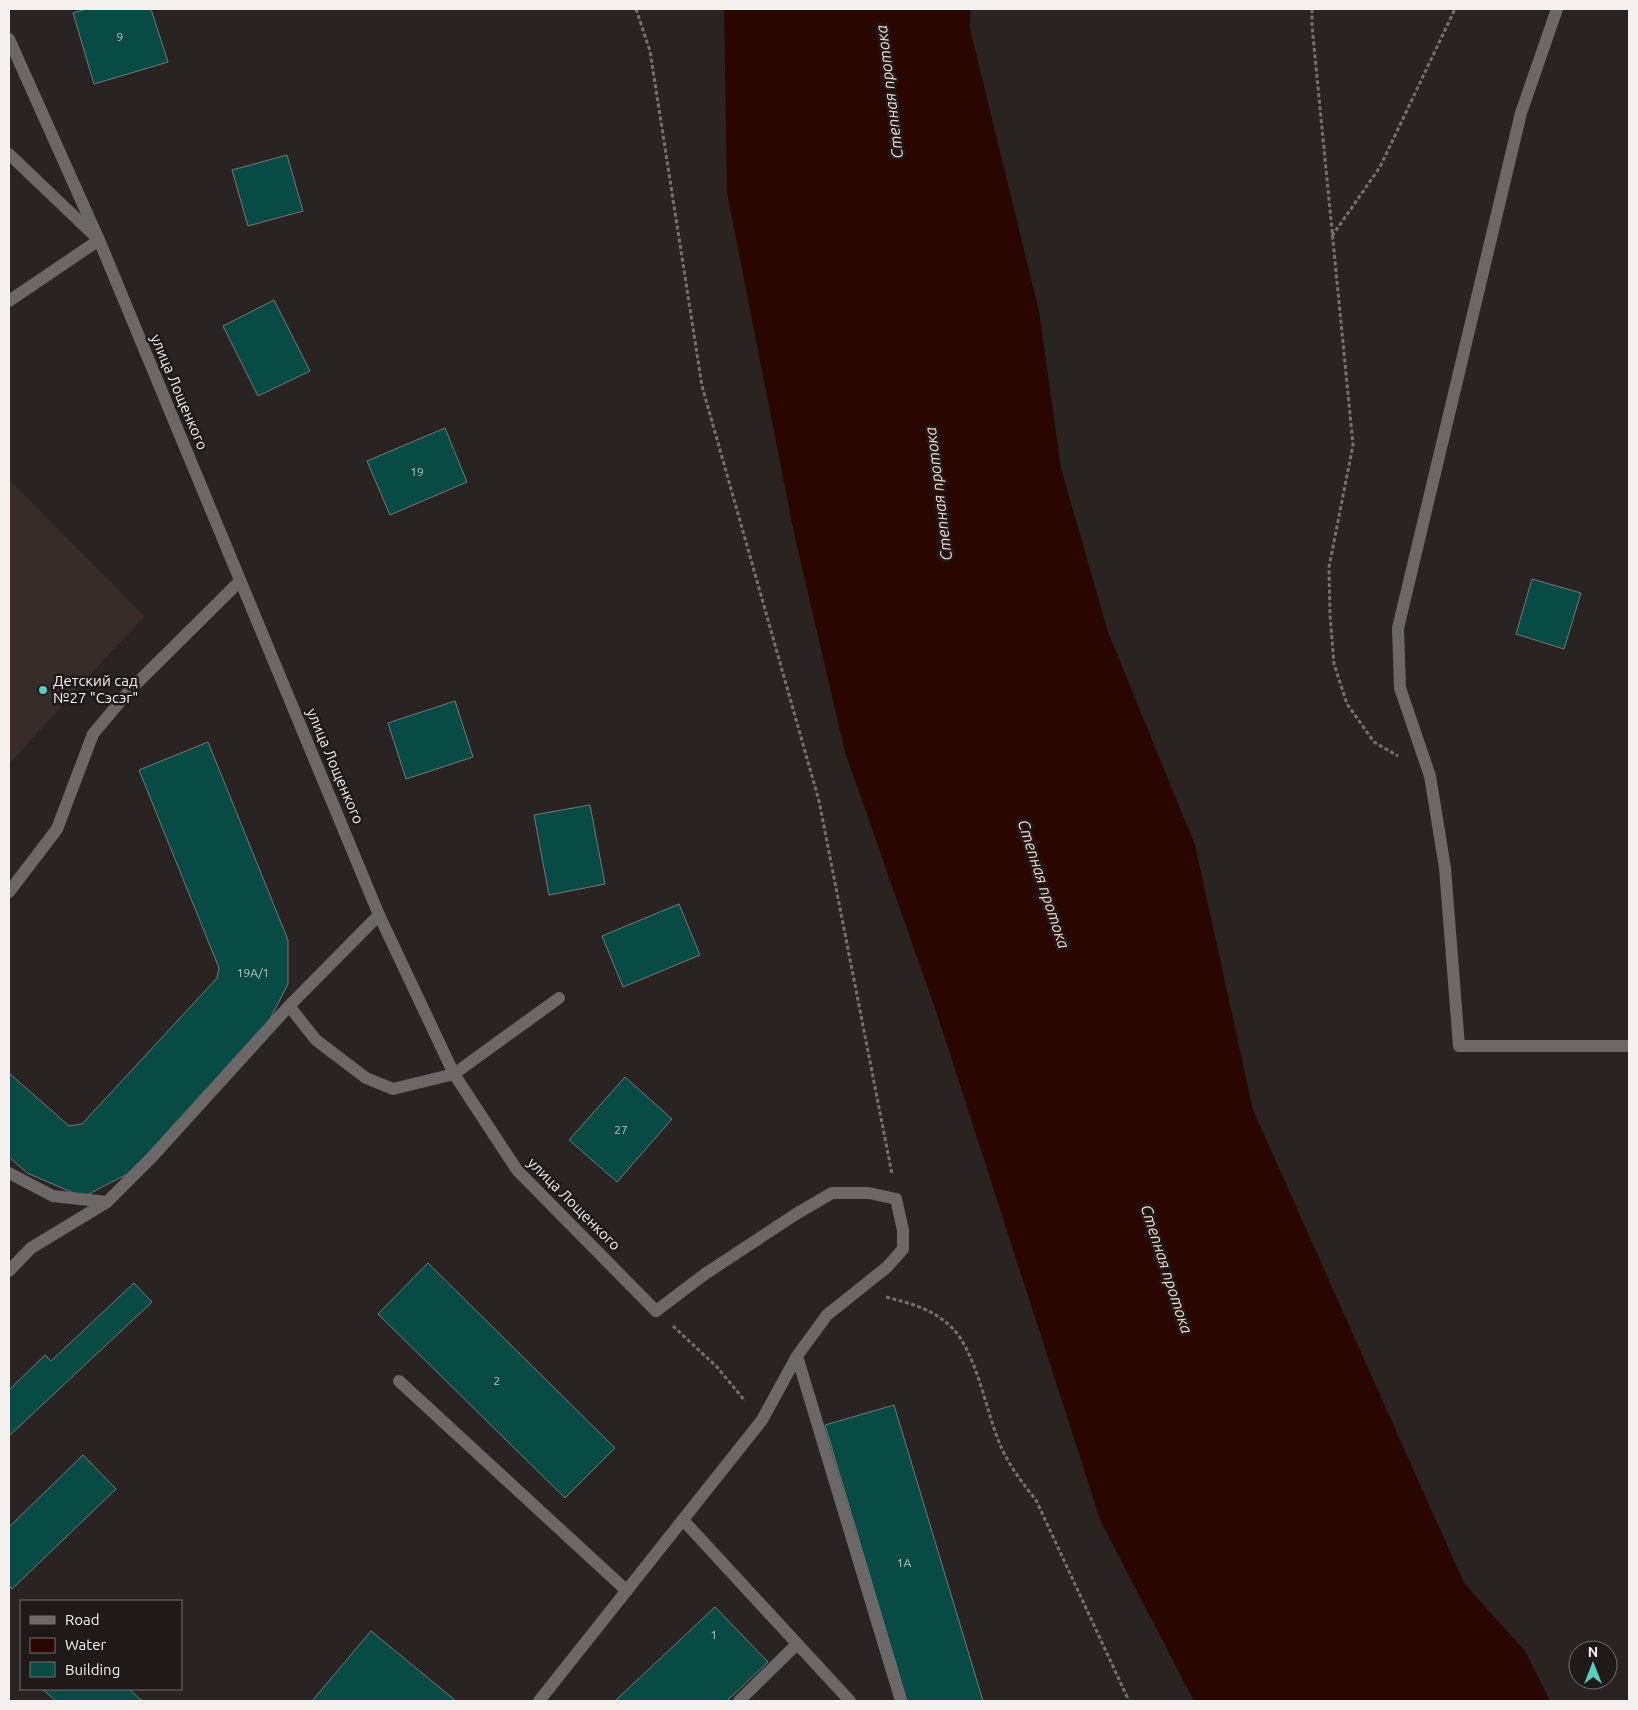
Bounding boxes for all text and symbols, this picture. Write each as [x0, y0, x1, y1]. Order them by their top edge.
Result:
water label: Степная протока [872, 24, 906, 160]
house number: 9 [117, 30, 123, 43]
street label: улица Лощенкого [147, 331, 212, 452]
water label: Степная протока [921, 426, 955, 562]
house number: 19 [410, 465, 424, 478]
place label: Детский сад №27 "Сэсэг" [53, 672, 138, 706]
marker: Детский сад №27 "Сэсэг" [37, 684, 49, 696]
street label: улица Лощенкого [303, 705, 368, 826]
water label: Степная протока [1015, 817, 1073, 951]
house number: 19А/1 [237, 966, 269, 979]
house number: 27 [614, 1123, 628, 1136]
street label: улица Лощенкого [525, 1154, 624, 1253]
water label: Степная протока [1138, 1202, 1196, 1336]
house number: 2 [494, 1374, 500, 1387]
house number: 1А [897, 1556, 911, 1569]
legend [20, 1600, 182, 1690]
text: Road [65, 1611, 100, 1628]
house number: 1 [711, 1628, 717, 1641]
text: Water [65, 1636, 106, 1653]
north arrow [1568, 1640, 1618, 1690]
text: N [1588, 1644, 1598, 1660]
text: Building [65, 1661, 120, 1678]

